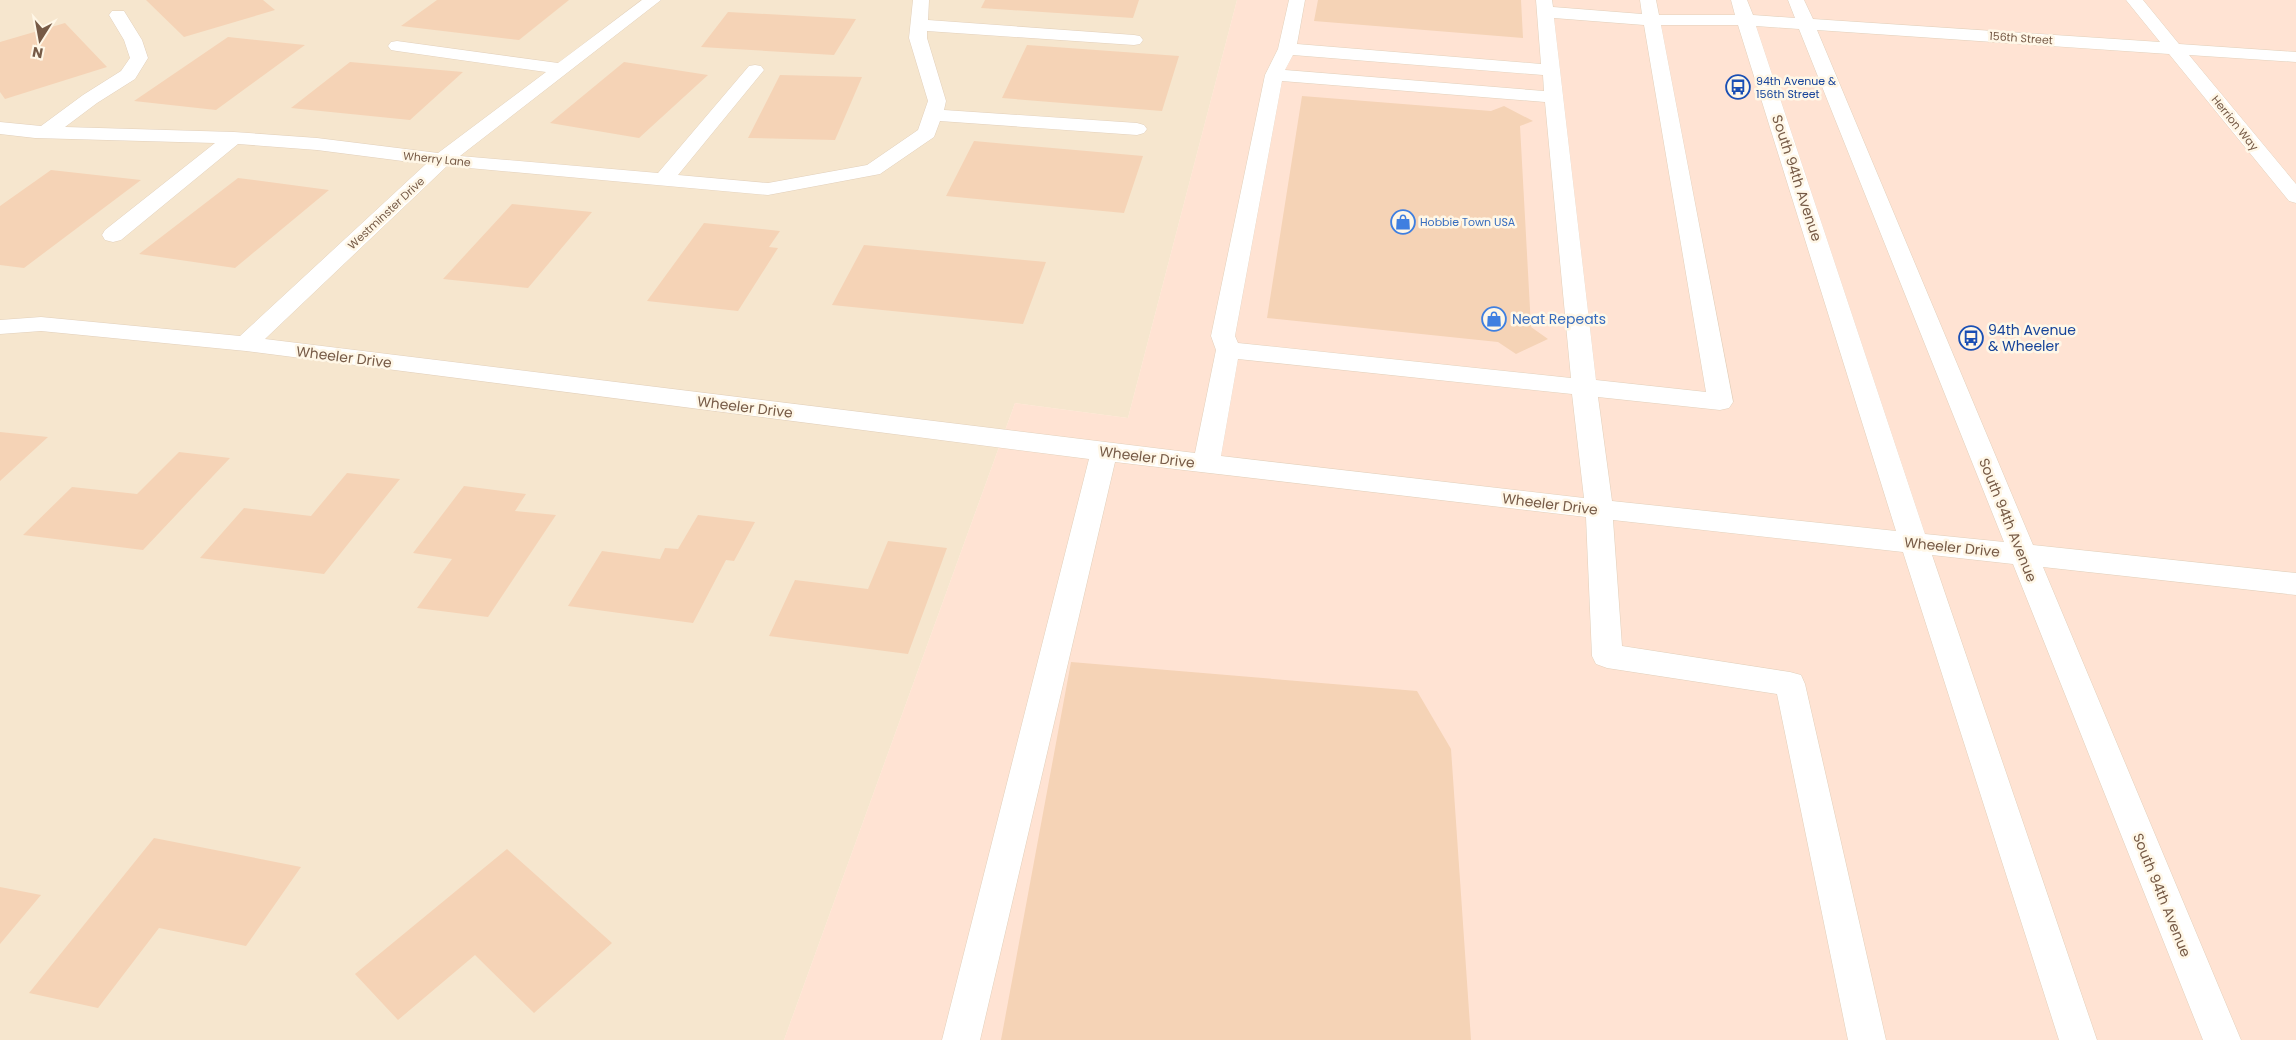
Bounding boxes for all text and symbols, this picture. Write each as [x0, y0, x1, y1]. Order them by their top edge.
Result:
north arrow [15, 15, 65, 65]
street label: 156th Street [1989, 28, 2053, 48]
text: N [30, 42, 45, 64]
place label: 94th Avenue & 156th Street [1756, 73, 1837, 102]
bus stop icon: 94th Avenue & 156th Street [1725, 74, 1751, 100]
street label: Herrion Way [2208, 92, 2263, 155]
street label: South 94th Avenue [1767, 112, 1827, 244]
street label: Wherry Lane [402, 147, 472, 171]
street label: Westminster Drive [344, 173, 428, 253]
shop icon: Hobbie Town USA [1390, 209, 1416, 235]
place label: Hobbie Town USA [1420, 214, 1516, 230]
shop icon: Neat Repeats [1481, 306, 1507, 332]
place label: Neat Repeats [1512, 309, 1606, 329]
place label: 94th Avenue & Wheeler [1988, 320, 2076, 356]
bus stop icon: 94th Avenue & Wheeler [1958, 325, 1984, 351]
street label: Wheeler Drive [295, 341, 393, 373]
street label: Wheeler Drive [696, 391, 794, 423]
street label: Wheeler Drive [1098, 441, 1196, 473]
street label: South 94th Avenue [1974, 455, 2042, 585]
street label: Wheeler Drive [1501, 488, 1599, 520]
street label: Wheeler Drive [1903, 532, 2001, 562]
street label: South 94th Avenue [2128, 830, 2196, 960]

